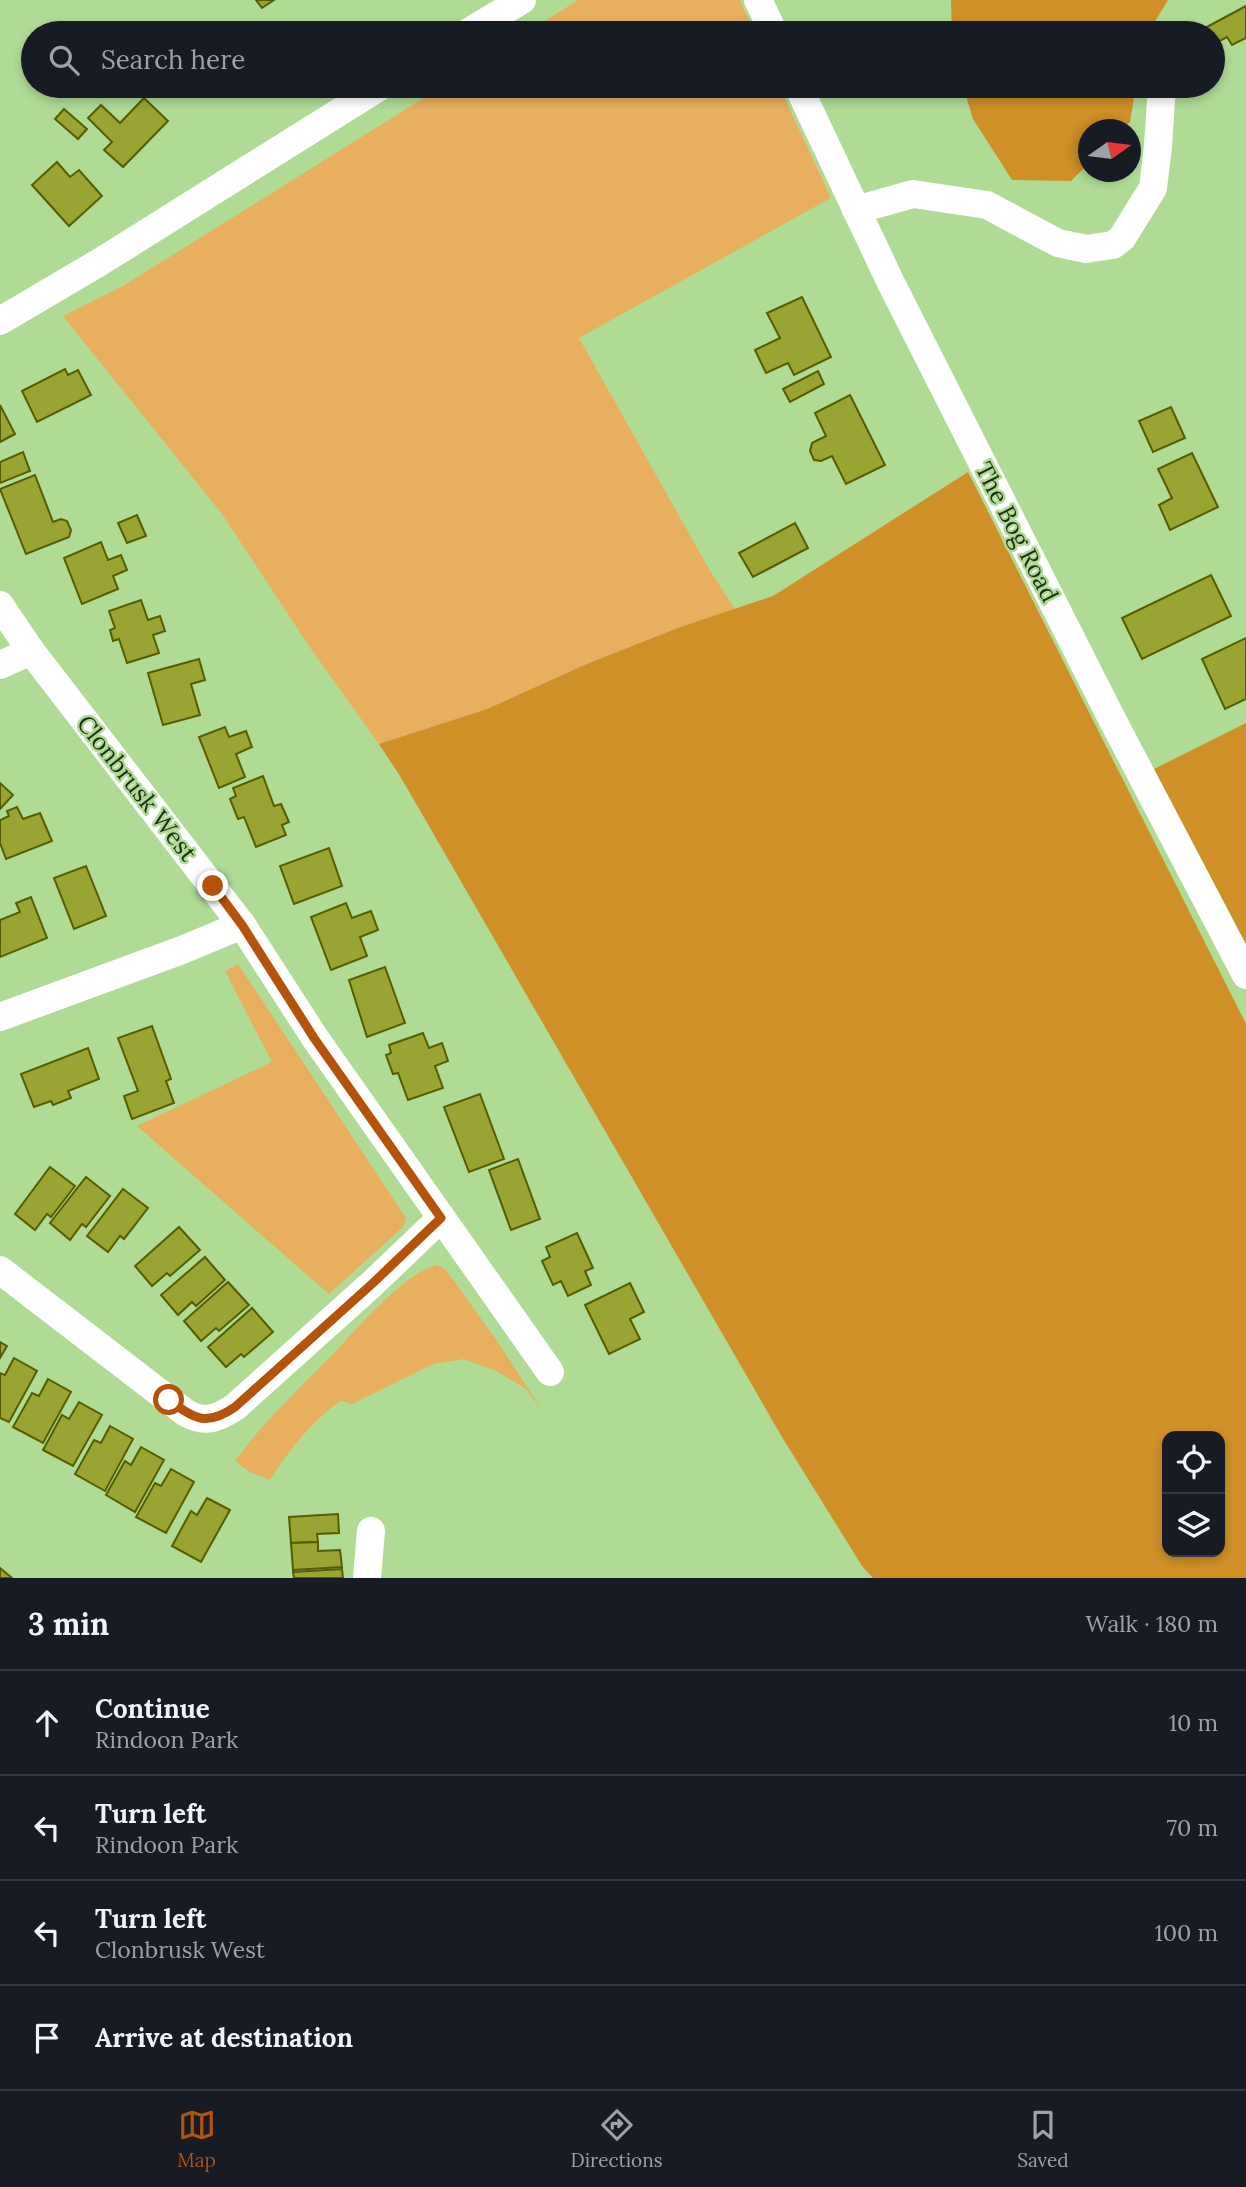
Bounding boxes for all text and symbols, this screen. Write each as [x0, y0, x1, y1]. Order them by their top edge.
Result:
search box [21, 21, 1225, 98]
icon: search [45, 41, 83, 79]
text: Search here [101, 43, 245, 76]
north arrow [1078, 119, 1141, 182]
street label: The Bog Road [968, 457, 1066, 607]
street label: Clonbrusk West [70, 709, 204, 868]
route end [197, 870, 228, 901]
route start [153, 1384, 184, 1415]
map controls [1162, 1431, 1225, 1557]
button: locate [1162, 1431, 1225, 1494]
button: layers [1162, 1494, 1225, 1557]
text: 3 min [28, 1605, 109, 1643]
text: Walk · 180 m [1085, 1609, 1218, 1638]
text: Continue [95, 1692, 210, 1725]
icon: ahead [28, 1704, 66, 1742]
text: 10 m [1169, 1708, 1218, 1737]
text: Rindoon Park [95, 1725, 238, 1754]
text: Turn left [95, 1797, 206, 1830]
icon: left [28, 1809, 66, 1847]
text: 70 m [1167, 1813, 1218, 1842]
text: Rindoon Park [95, 1830, 238, 1859]
text: Turn left [95, 1902, 206, 1935]
icon: left [28, 1914, 66, 1952]
text: 100 m [1154, 1918, 1218, 1947]
text: Clonbrusk West [95, 1935, 265, 1964]
icon: arrive [28, 2019, 66, 2057]
text: Arrive at destination [95, 2021, 353, 2054]
tab: Map [177, 2106, 216, 2172]
tab: Directions [571, 2106, 663, 2172]
tab: Saved [1017, 2106, 1069, 2172]

